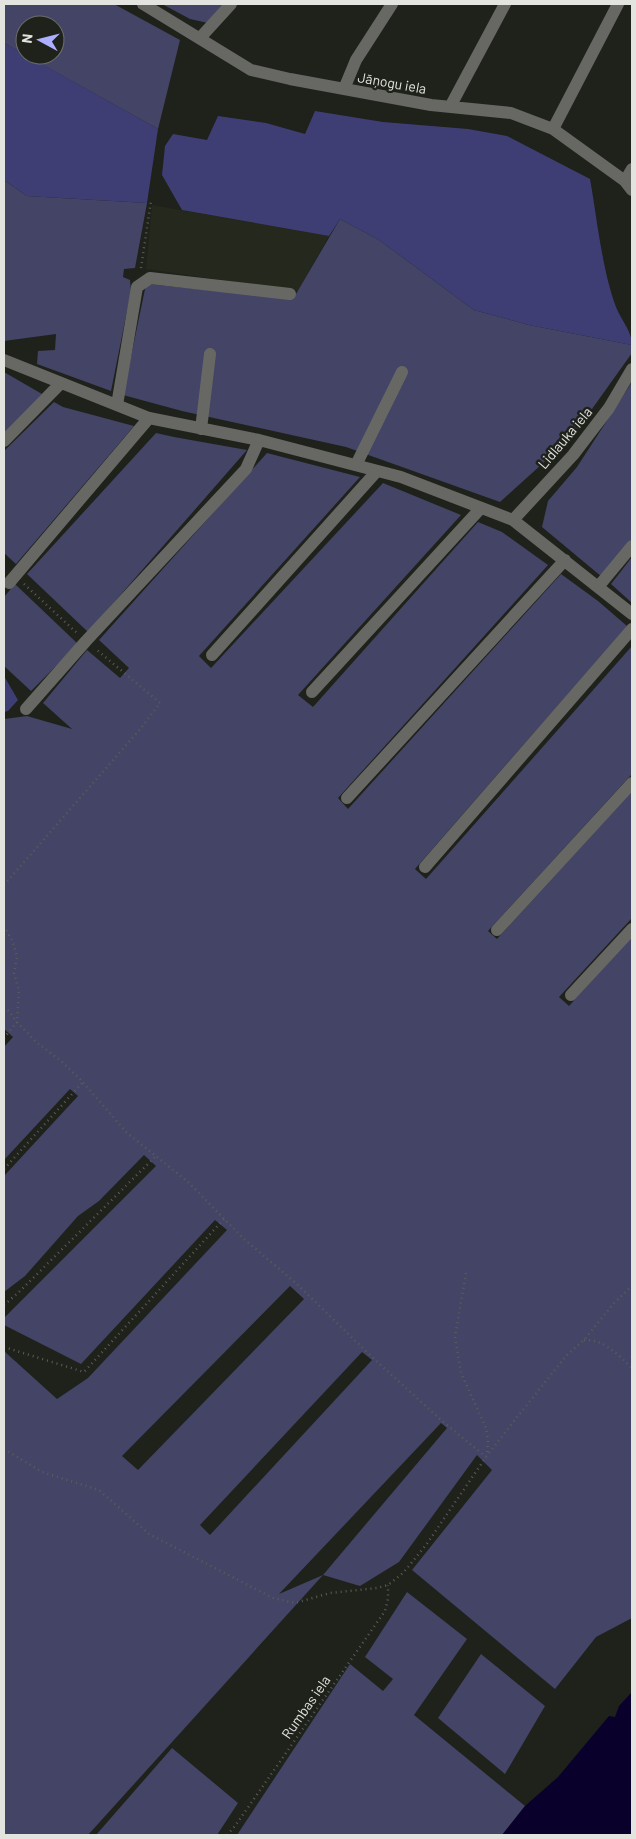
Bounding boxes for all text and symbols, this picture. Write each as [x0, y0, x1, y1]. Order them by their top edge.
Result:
north arrow [15, 15, 65, 65]
text: N [18, 33, 36, 44]
street label: Jāņogu iela [356, 68, 428, 97]
street label: Lidlauka iela [534, 403, 595, 472]
street label: Rumbas iela [278, 1672, 334, 1742]

